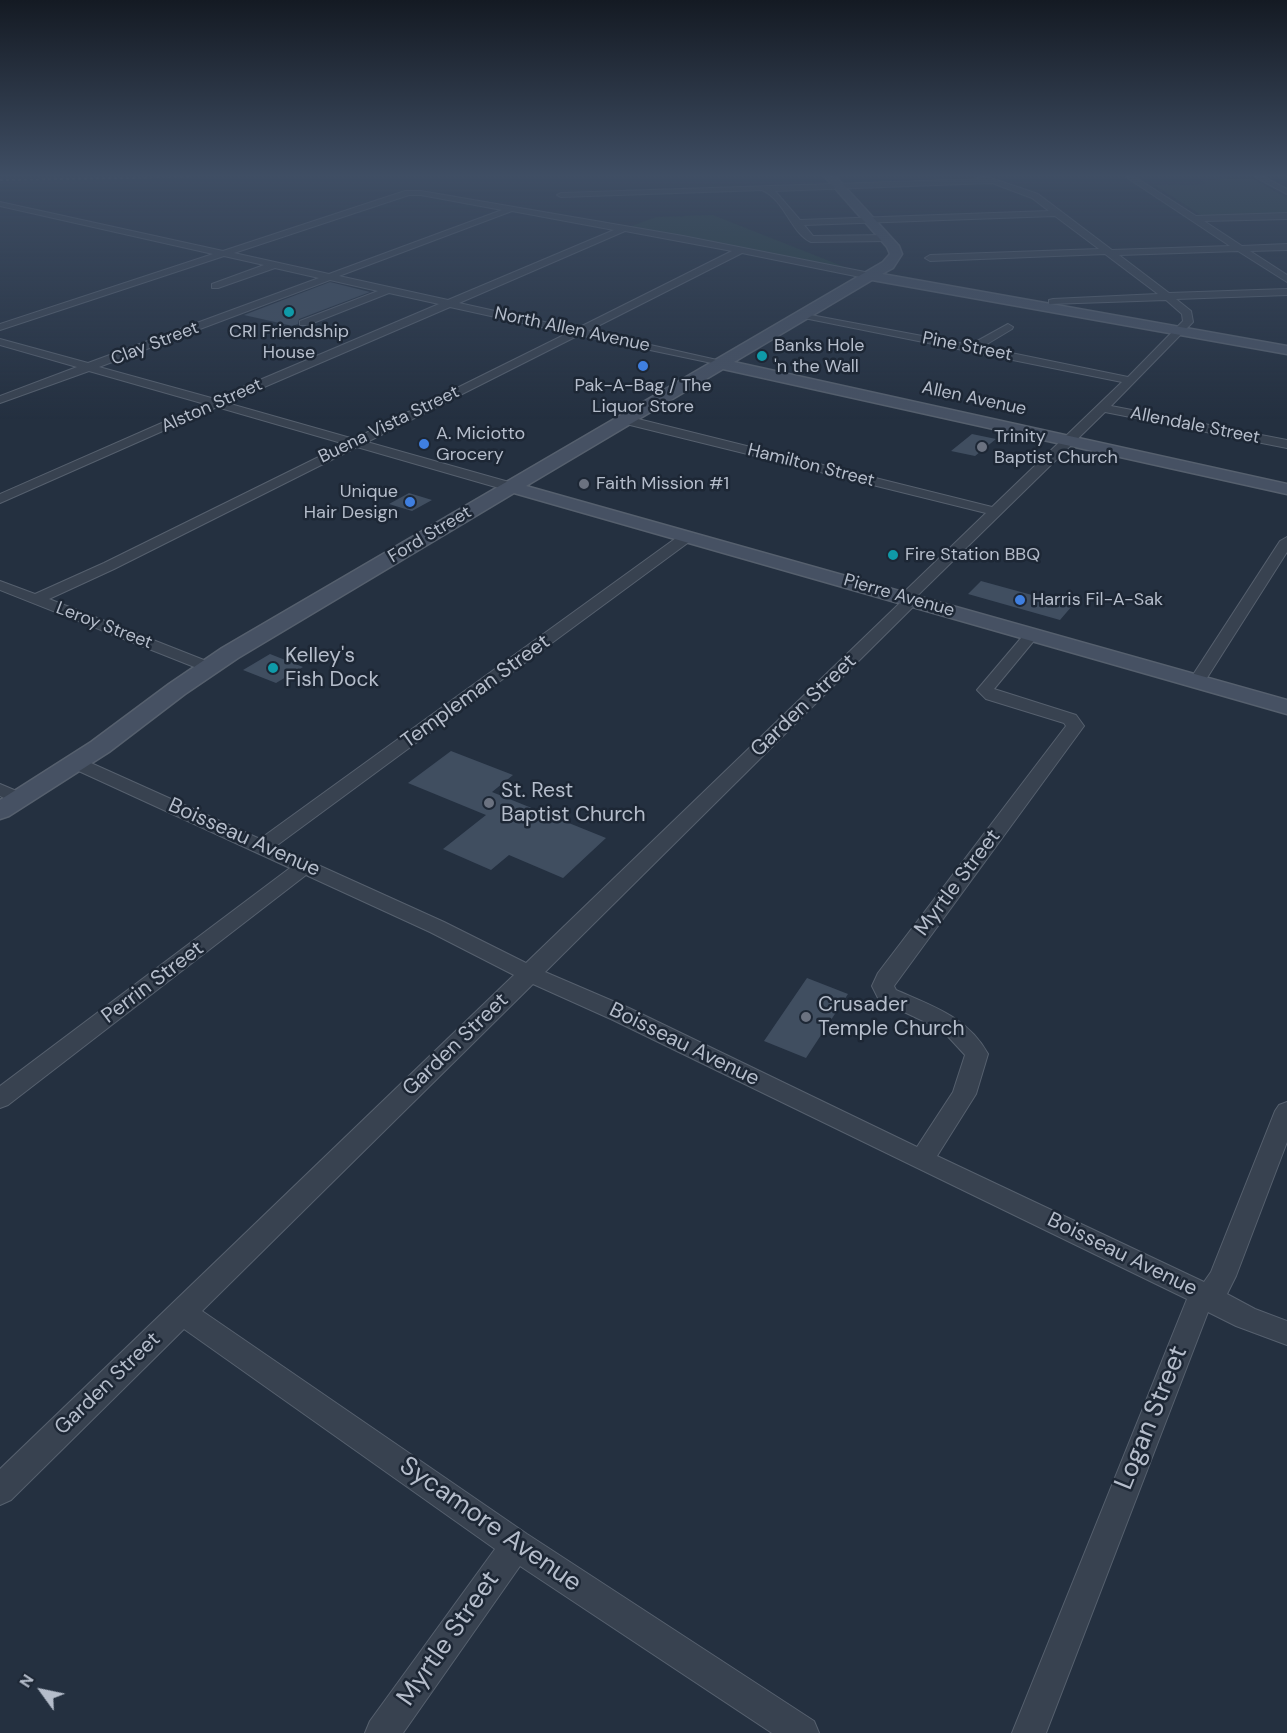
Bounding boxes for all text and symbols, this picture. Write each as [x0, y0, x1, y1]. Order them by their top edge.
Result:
street label: North Allen Avenue [492, 303, 652, 357]
marker: CRI Friendship House [282, 305, 296, 319]
street label: Clay Street [108, 317, 202, 371]
place label: CRI Friendship House [229, 321, 349, 364]
street label: Pine Street [920, 328, 1014, 366]
place label: Banks Hole 'n the Wall [774, 335, 865, 378]
marker: Banks Hole 'n the Wall [755, 349, 769, 363]
marker: Pak-A-Bag / The Liquor Store [636, 359, 650, 373]
street label: Alston Street [158, 374, 266, 438]
place label: Pak-A-Bag / The Liquor Store [574, 375, 712, 418]
street label: Allen Avenue [920, 377, 1028, 421]
street label: Buena Vista Street [315, 382, 463, 468]
street label: Allendale Street [1128, 403, 1262, 449]
place label: A. Miciotto Grocery [436, 423, 525, 466]
place label: Trinity Baptist Church [994, 426, 1118, 468]
marker: A. Miciotto Grocery [417, 437, 431, 451]
street label: Hamilton Street [745, 440, 877, 492]
marker: Trinity Baptist Church [975, 440, 989, 454]
place label: Faith Mission #1 [596, 473, 729, 495]
marker: Faith Mission #1 [577, 477, 591, 491]
place label: Unique Hair Design [304, 481, 398, 524]
marker: Unique Hair Design [403, 495, 417, 509]
street label: Ford Street [384, 502, 476, 568]
place label: Fire Station BBQ [905, 544, 1040, 566]
marker: Fire Station BBQ [886, 548, 900, 562]
street label: Pierre Avenue [841, 570, 957, 622]
place label: Harris Fil-A-Sak [1032, 589, 1163, 611]
marker: Harris Fil-A-Sak [1013, 593, 1027, 607]
street label: Leroy Street [53, 598, 155, 654]
street label: Templeman Street [397, 630, 555, 754]
place label: Kelley's Fish Dock [285, 643, 379, 693]
street label: Garden Street [746, 649, 862, 763]
marker: Kelley's Fish Dock [266, 661, 280, 675]
place label: St. Rest Baptist Church [501, 778, 646, 828]
street label: Boisseau Avenue [164, 793, 324, 883]
marker: St. Rest Baptist Church [482, 796, 496, 810]
street label: Myrtle Street [910, 825, 1006, 941]
street label: Perrin Street [97, 936, 209, 1030]
street label: Garden Street [398, 988, 514, 1102]
place label: Crusader Temple Church [818, 992, 964, 1042]
street label: Boisseau Avenue [605, 998, 763, 1092]
marker: Crusader Temple Church [799, 1010, 813, 1024]
street label: Boisseau Avenue [1043, 1208, 1201, 1302]
street label: Garden Street [50, 1327, 166, 1441]
street label: Logan Street [1109, 1342, 1195, 1494]
street label: Sycamore Avenue [393, 1451, 587, 1599]
street label: Myrtle Street [391, 1566, 507, 1712]
north arrow [12, 1661, 72, 1721]
text: N [14, 1670, 38, 1692]

